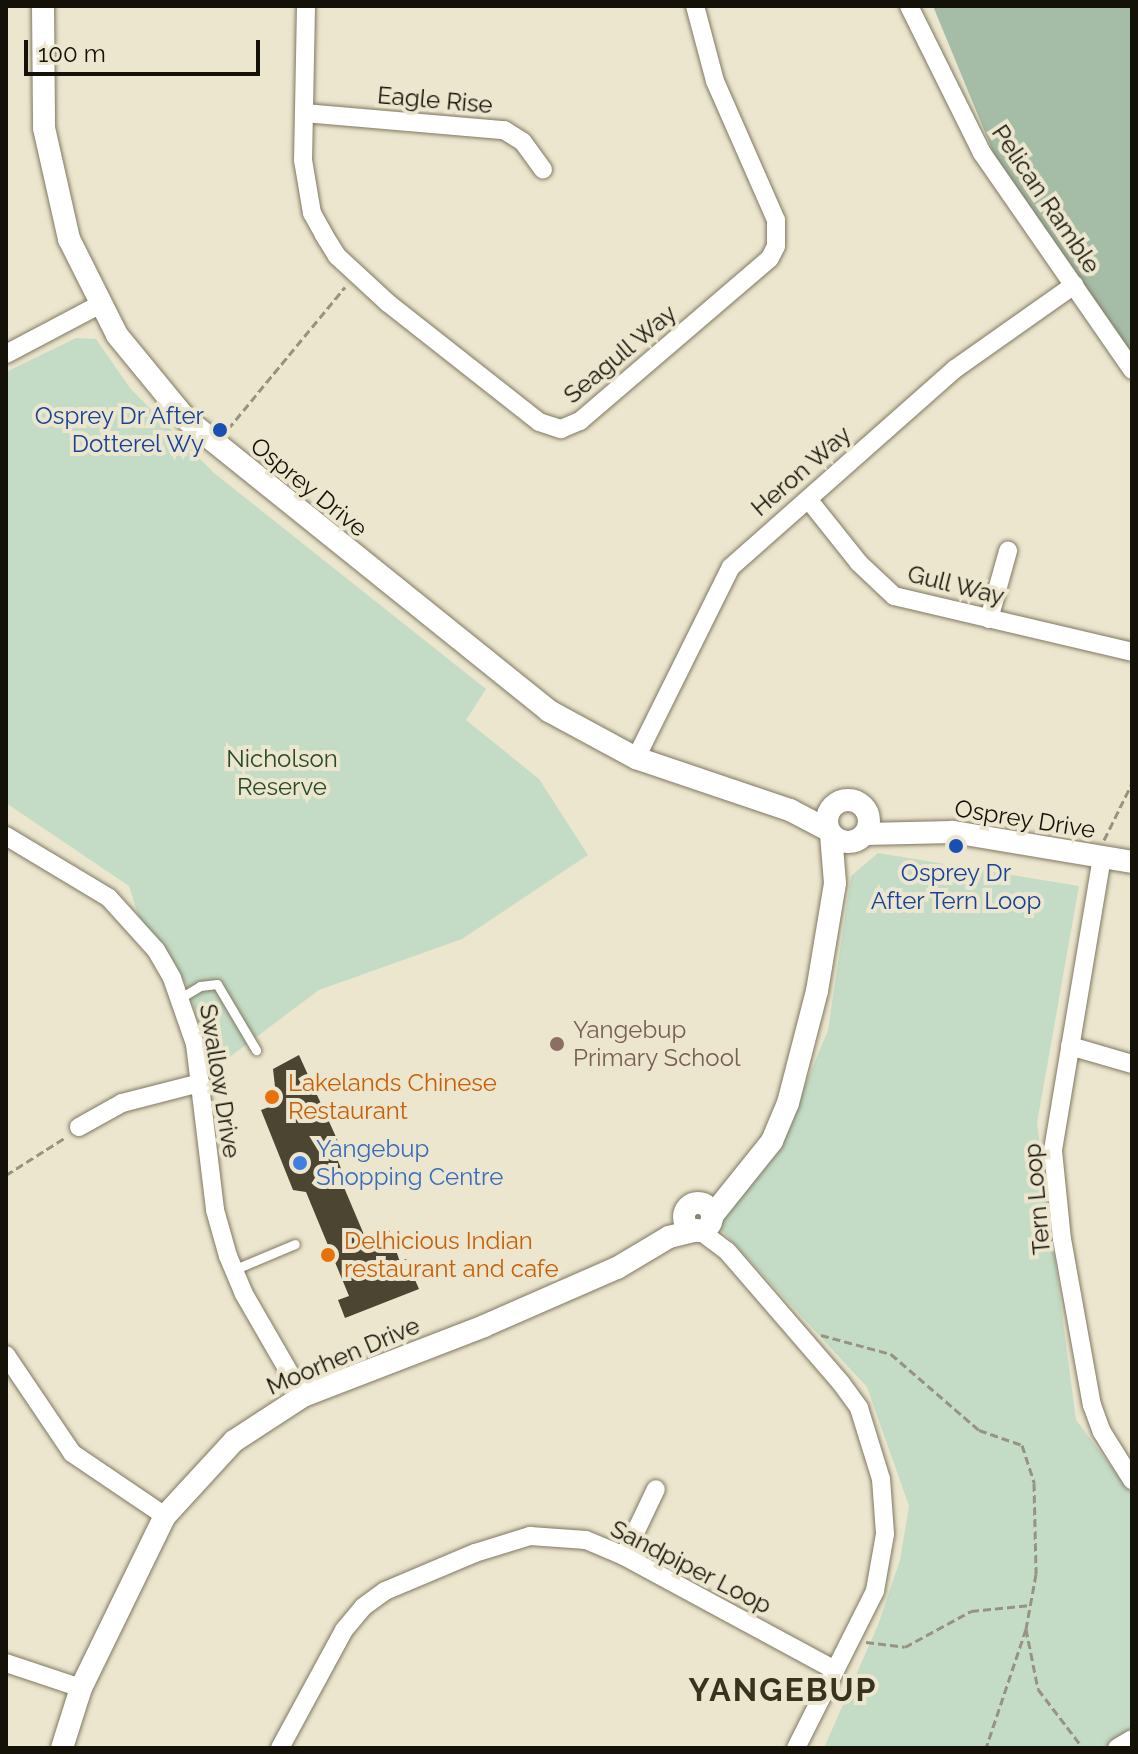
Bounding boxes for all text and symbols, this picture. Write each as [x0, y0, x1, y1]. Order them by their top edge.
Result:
scale bar [28, 24, 264, 74]
text: 100 m [38, 39, 106, 68]
street label: Eagle Rise [376, 81, 494, 119]
street label: Pelican Ramble [986, 119, 1106, 279]
street label: Seagull Way [557, 298, 683, 410]
place label: Osprey Dr After Dotterel Wy [33, 402, 204, 458]
street label: Heron Way [745, 420, 857, 522]
marker: Osprey Dr After Dotterel Wy [211, 421, 229, 439]
street label: Osprey Drive [245, 431, 373, 543]
street label: Gull Way [904, 559, 1008, 611]
park label: Nicholson Reserve [226, 745, 338, 801]
street label: Osprey Drive [952, 794, 1098, 844]
marker: Osprey Dr After Tern Loop [947, 837, 965, 855]
place label: Osprey Dr After Tern Loop [870, 859, 1042, 915]
street label: Swallow Drive [194, 1002, 246, 1160]
place label: Yangebup Primary School [573, 1016, 741, 1072]
marker: Yangebup Primary School [548, 1035, 566, 1053]
place label: Lakelands Chinese Restaurant [288, 1069, 497, 1125]
marker: Lakelands Chinese Restaurant [263, 1088, 281, 1106]
place label: Yangebup Shopping Centre [316, 1135, 503, 1191]
street label: Tern Loop [1018, 1142, 1056, 1256]
marker: Yangebup Shopping Centre [291, 1154, 309, 1172]
place label: Delhicious Indian restaurant and cafe [344, 1227, 558, 1283]
marker: Delhicious Indian restaurant and cafe [319, 1246, 337, 1264]
street label: Moorhen Drive [262, 1311, 424, 1401]
street label: Sandpiper Loop [606, 1514, 776, 1620]
district label: YANGEBUP [689, 1671, 877, 1709]

